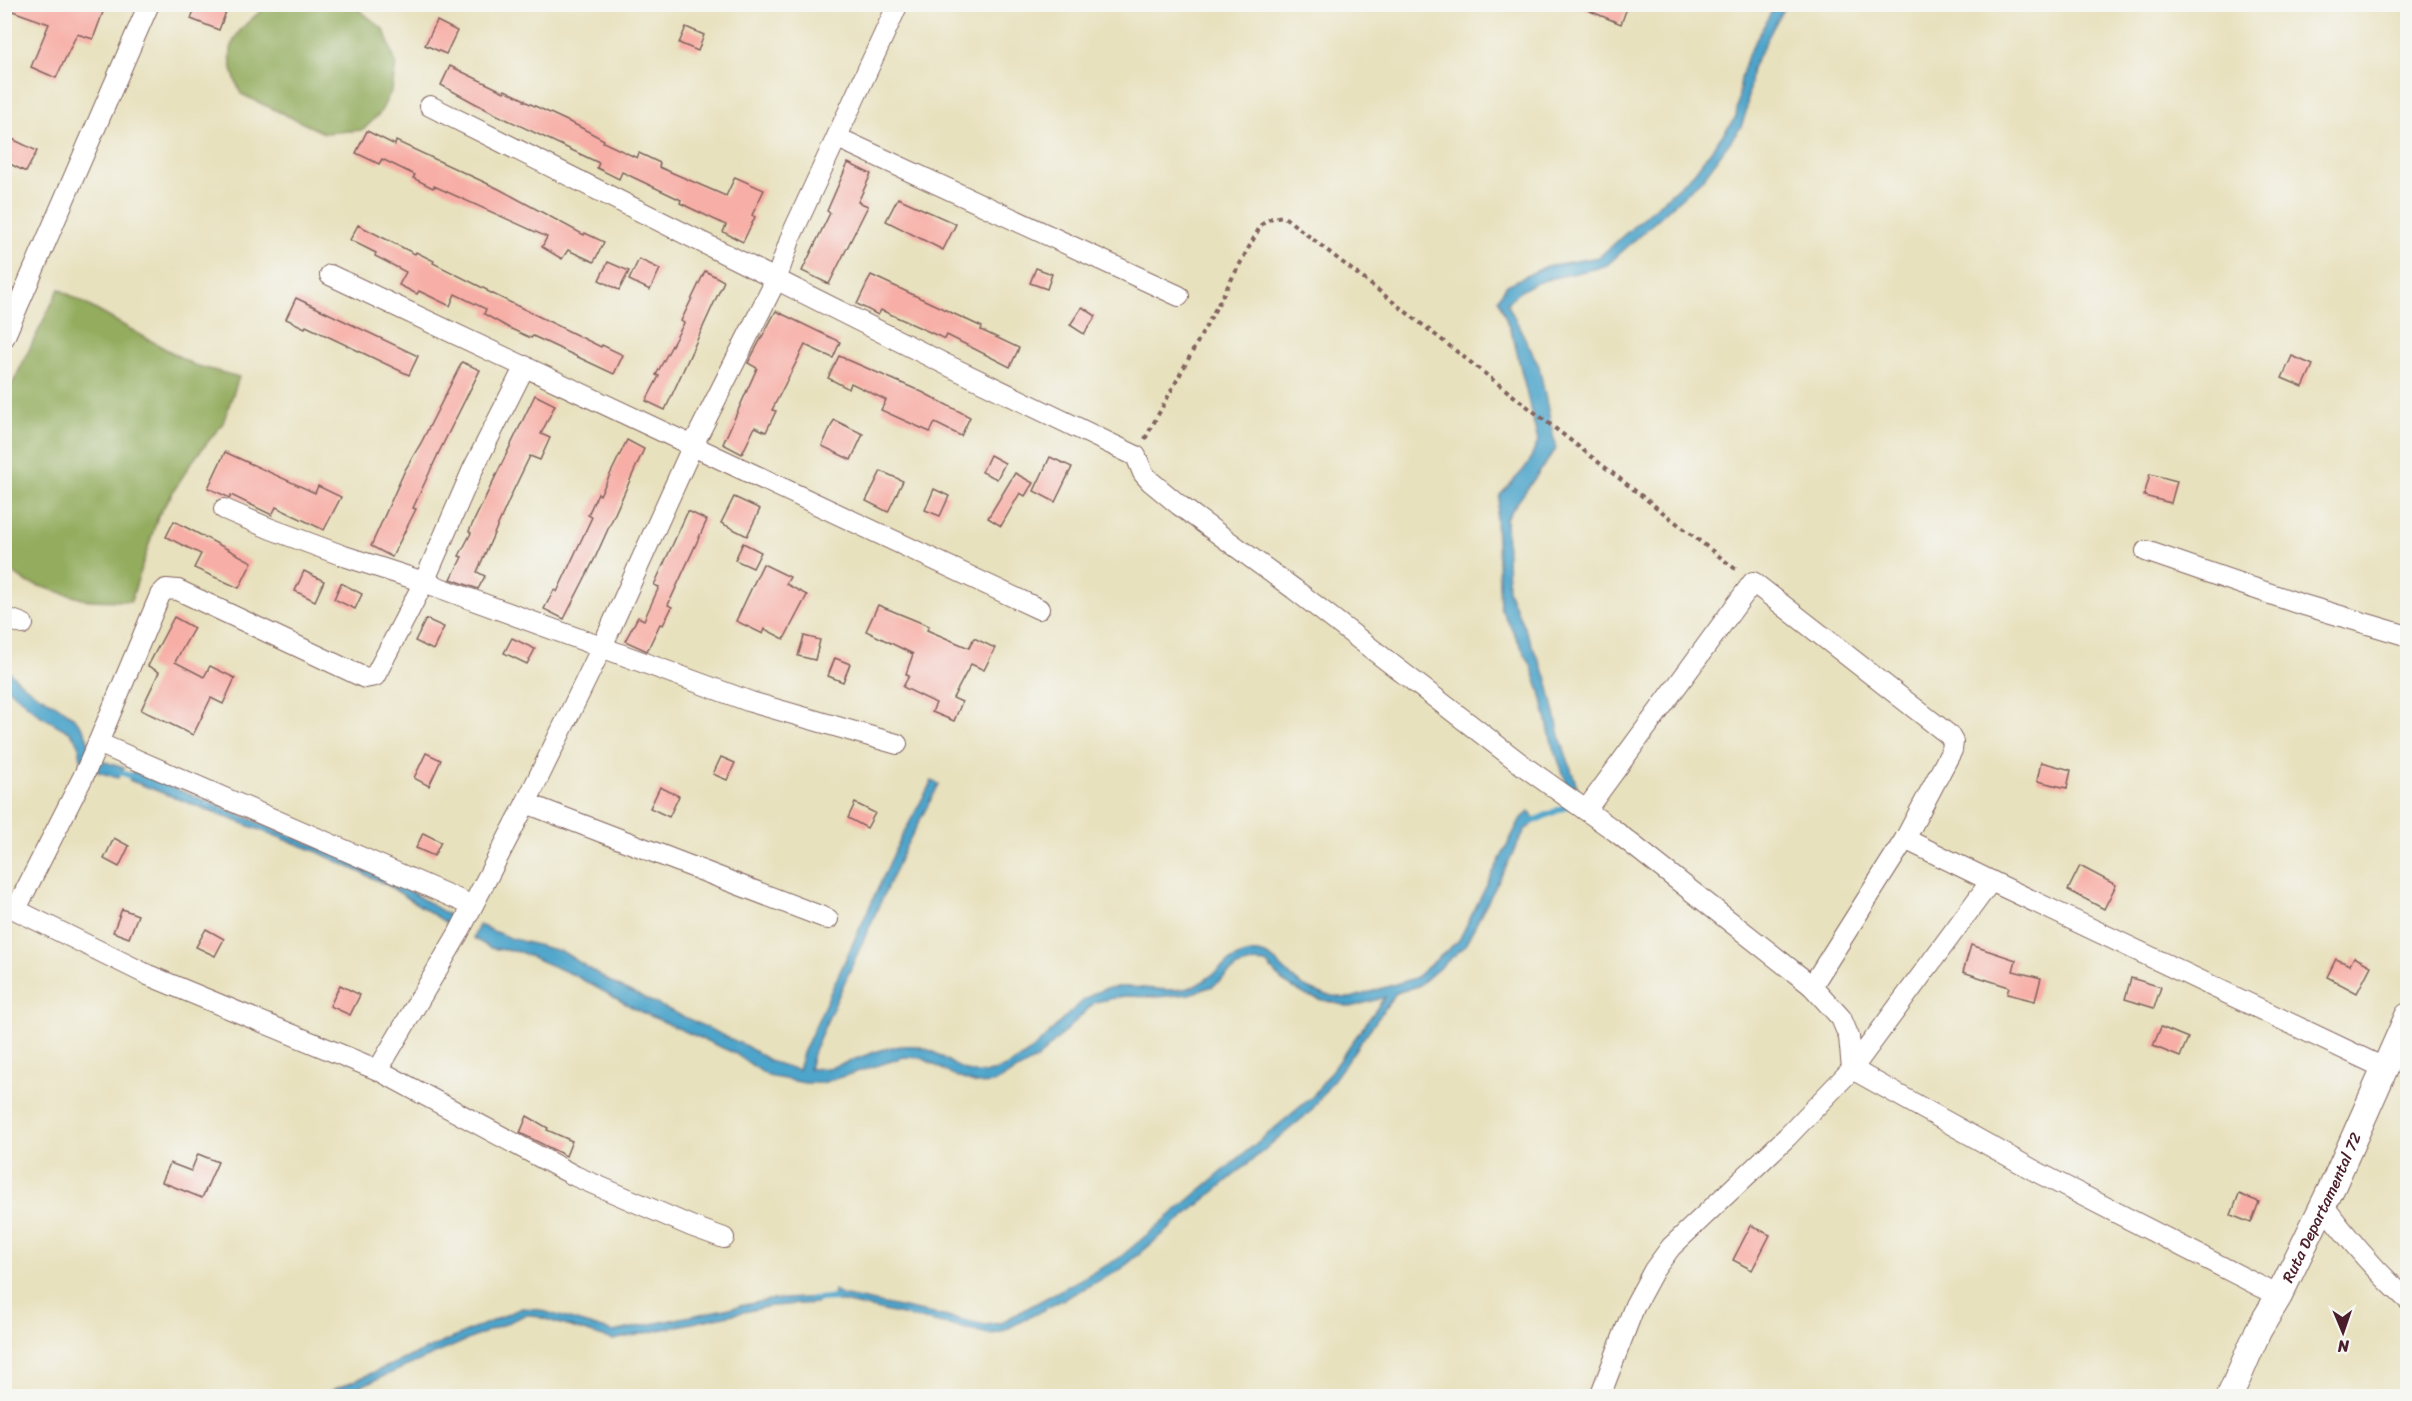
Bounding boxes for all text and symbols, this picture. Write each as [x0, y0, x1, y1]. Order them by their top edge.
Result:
street label: Ruta Departamental 72 [2273, 1127, 2369, 1288]
north arrow [2313, 1302, 2373, 1362]
text: N [2337, 1332, 2351, 1361]

